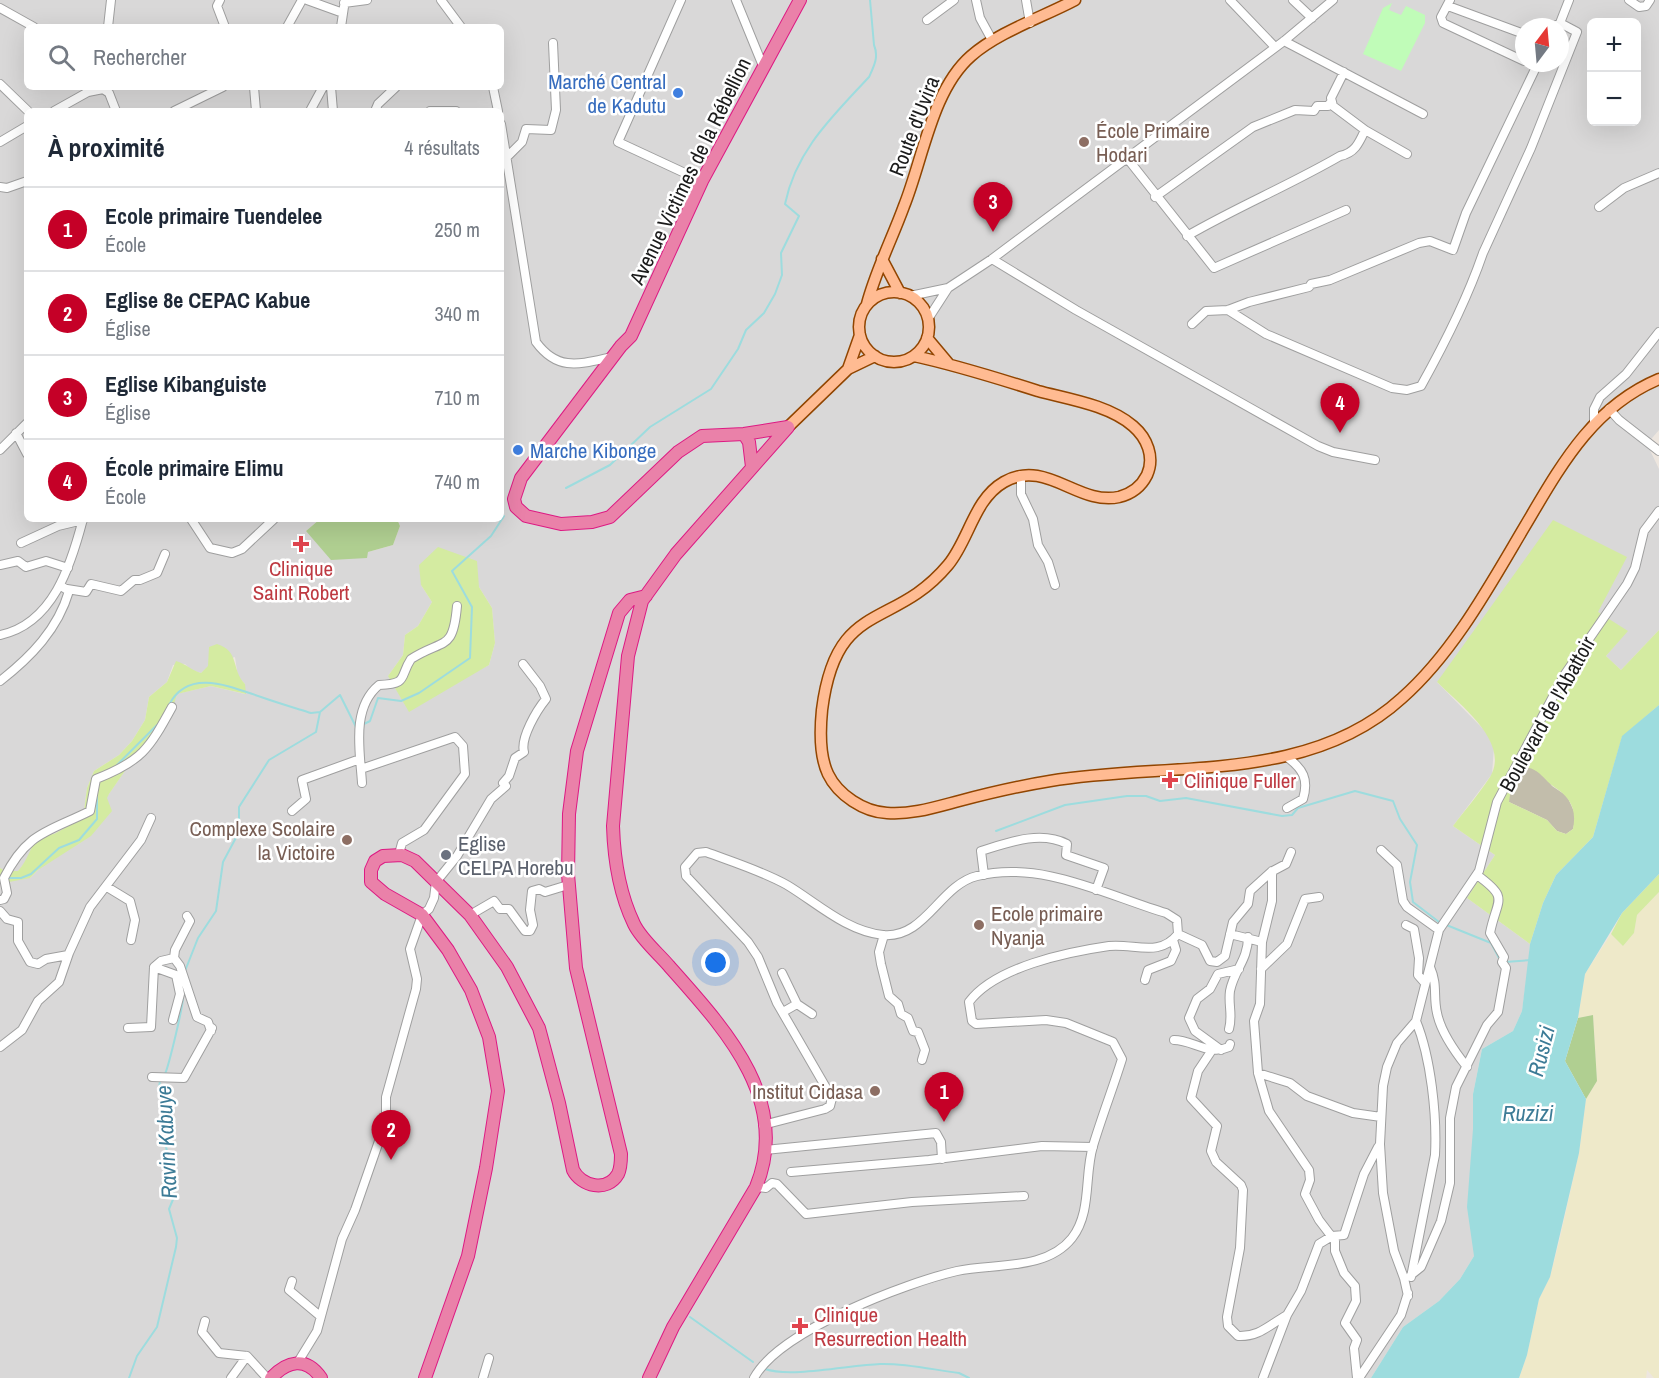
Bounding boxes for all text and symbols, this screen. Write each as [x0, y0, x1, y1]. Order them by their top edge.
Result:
north arrow [1515, 18, 1569, 72]
map controls [1587, 18, 1641, 126]
button: + [1587, 18, 1641, 72]
search box [24, 24, 504, 90]
icon: search [45, 41, 78, 74]
text: Rechercher [93, 42, 186, 72]
street label: Avenue Victimes de la Rébellion [622, 53, 758, 290]
place label: Marché Central de Kadutu [548, 67, 666, 120]
street label: Route d'Uvira [882, 72, 946, 180]
button: − [1587, 72, 1641, 126]
marker: Marché Central de Kadutu [671, 86, 685, 100]
place label: École Primaire Hodari [1096, 116, 1210, 169]
text: À proximité [48, 130, 165, 165]
text: 4 résultats [404, 134, 480, 161]
marker: École Primaire Hodari [1077, 135, 1091, 149]
pin: 3 [974, 182, 1012, 232]
text: Ecole primaire Tuendelee [105, 201, 322, 231]
text: 1 [63, 216, 72, 243]
text: 250 m [434, 216, 480, 243]
text: École [105, 231, 146, 258]
text: Eglise 8e CEPAC Kabue [105, 285, 310, 315]
text: 2 [63, 300, 72, 327]
text: 340 m [434, 300, 480, 327]
text: Église [105, 315, 151, 342]
text: Eglise Kibanguiste [105, 369, 266, 399]
text: 3 [63, 384, 72, 411]
text: 710 m [434, 384, 480, 411]
pin: 4 [1320, 384, 1360, 433]
text: Église [105, 399, 151, 426]
place label: Marche Kibonge [530, 436, 656, 465]
marker: Marche Kibonge [511, 443, 525, 457]
text: École primaire Elimu [105, 453, 284, 483]
text: 4 [63, 468, 72, 495]
text: 740 m [434, 468, 480, 495]
text: École [105, 483, 146, 510]
marker: Clinique Saint Robert [292, 535, 310, 553]
place label: Clinique Saint Robert [253, 554, 350, 607]
street label: Boulevard de l'Abattoir [1492, 631, 1602, 797]
place label: Clinique Fuller [1184, 766, 1296, 795]
marker: Clinique Fuller [1161, 771, 1179, 789]
place label: Complexe Scolaire la Victoire [190, 814, 335, 867]
place label: Eglise CELPA Horebu [458, 829, 574, 882]
marker: Complexe Scolaire la Victoire [340, 833, 354, 847]
marker: Eglise CELPA Horebu [439, 848, 453, 862]
place label: Ecole primaire Nyanja [991, 899, 1103, 952]
marker: Ecole primaire Nyanja [972, 918, 986, 932]
your location [701, 948, 730, 977]
water label: Rusizi [1520, 1023, 1562, 1079]
pin: 1 [924, 1072, 964, 1122]
place label: Institut Cidasa [752, 1077, 863, 1106]
marker: Institut Cidasa [868, 1084, 882, 1098]
water label: Ravin Kabuye [148, 1085, 184, 1199]
water label: Ruzizi [1502, 1098, 1554, 1128]
pin: 2 [372, 1110, 410, 1160]
place label: Clinique Resurrection Health [814, 1300, 967, 1353]
marker: Clinique Resurrection Health [791, 1317, 809, 1335]

